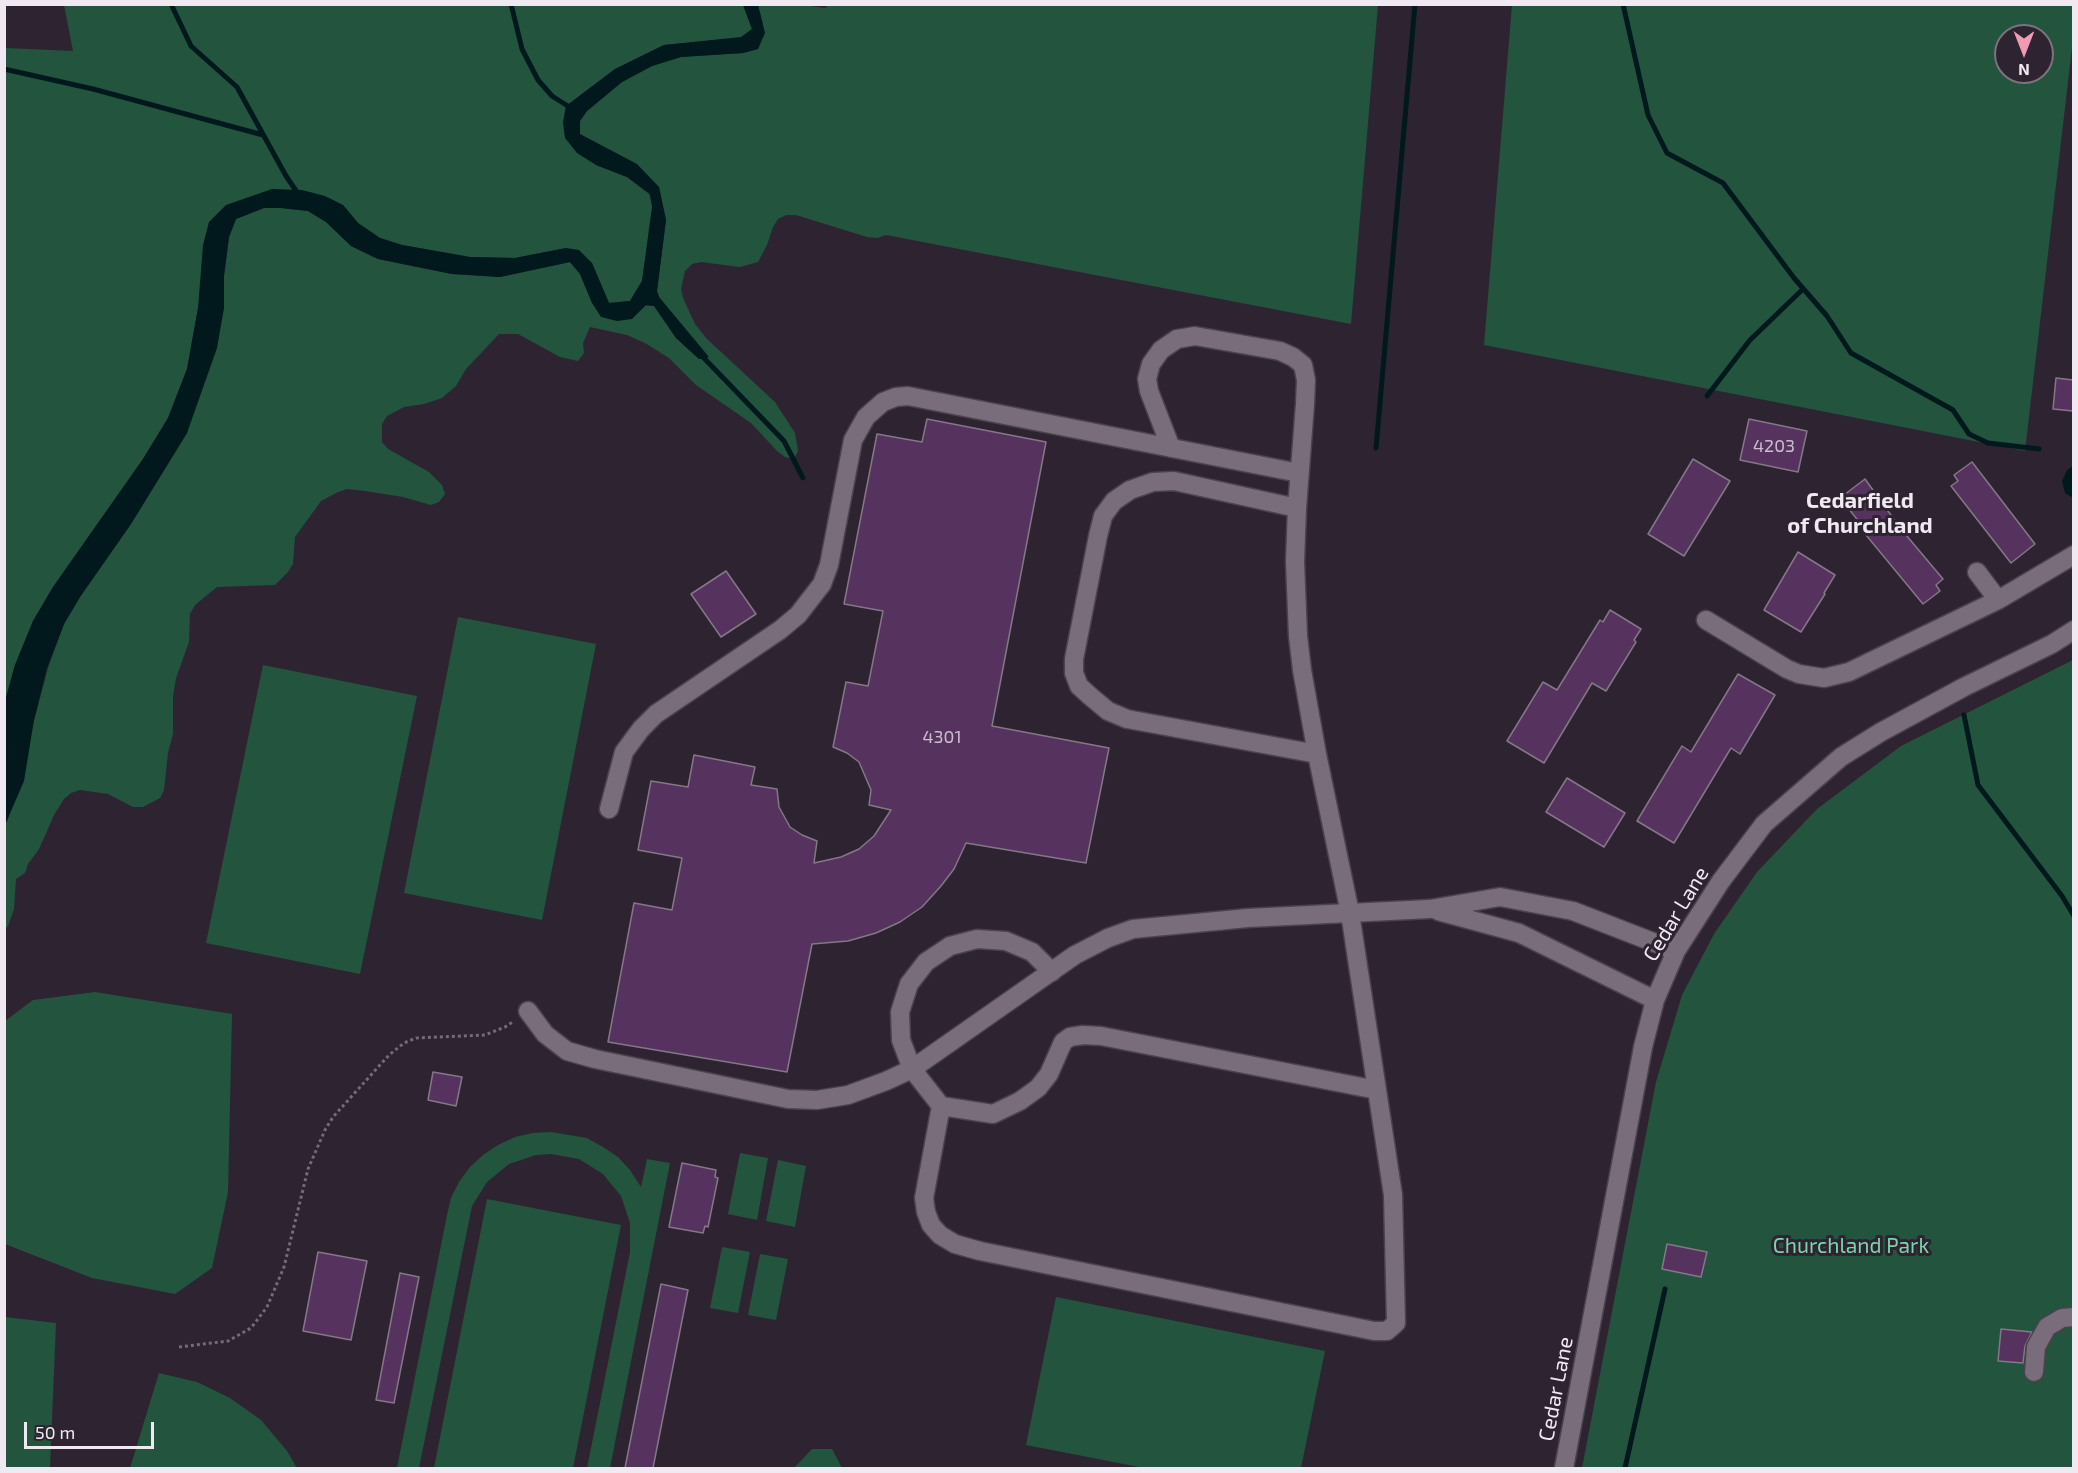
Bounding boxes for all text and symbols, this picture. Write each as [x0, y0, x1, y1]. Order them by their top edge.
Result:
north arrow [1994, 24, 2054, 84]
text: N [2018, 61, 2030, 80]
house number: 4203 [1753, 435, 1795, 457]
district label: Cedarfield of Churchland [1787, 488, 1933, 540]
house number: 4301 [922, 726, 962, 748]
street label: Cedar Lane [1638, 862, 1714, 966]
park label: Churchland Park [1773, 1233, 1929, 1259]
street label: Cedar Lane [1534, 1335, 1578, 1443]
scale bar [27, 1410, 158, 1448]
text: 50 m [35, 1421, 75, 1443]

